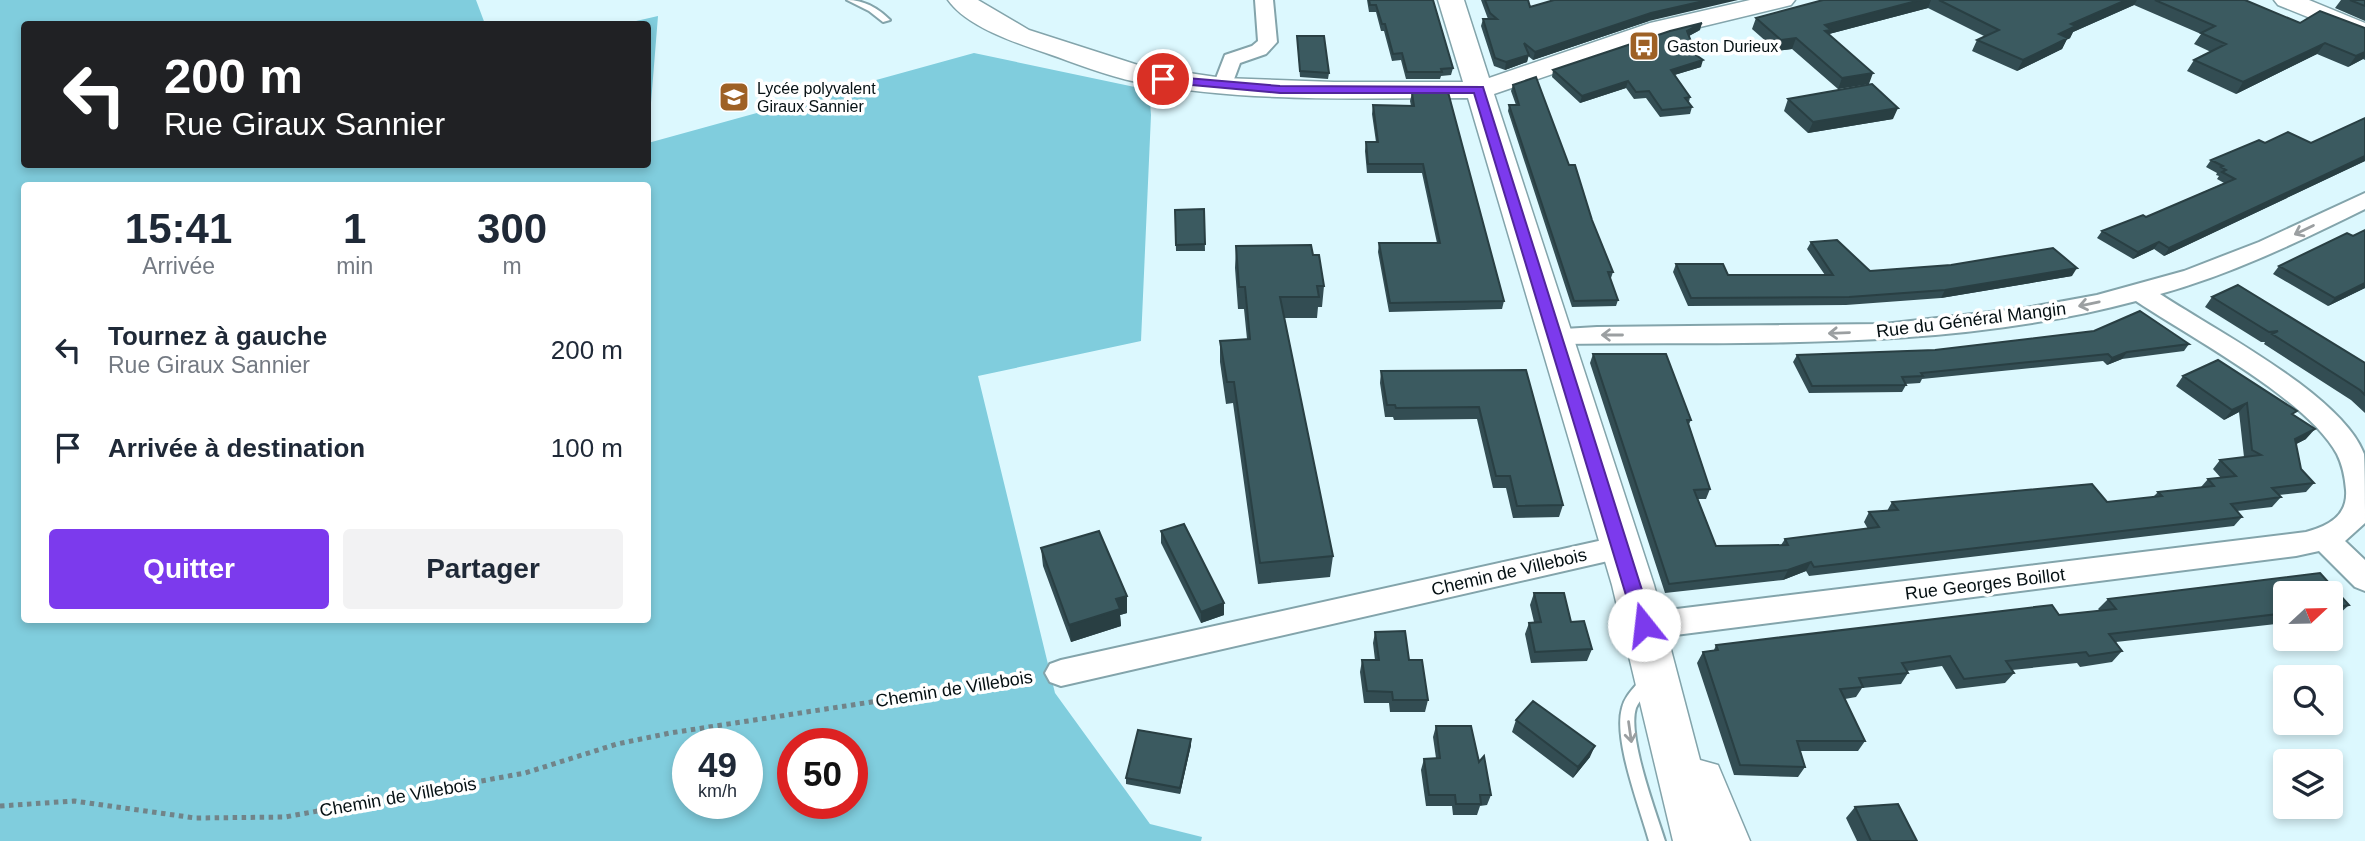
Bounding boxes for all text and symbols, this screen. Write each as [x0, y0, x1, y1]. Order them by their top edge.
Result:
bus stop icon: Gaston Durieux [1627, 29, 1661, 63]
place label: Gaston Durieux [1667, 38, 1778, 55]
icon: left [49, 49, 140, 140]
text: 200 m [164, 49, 303, 103]
pin [1133, 49, 1193, 109]
icon: arrive [1144, 60, 1182, 98]
school or university icon: Lycée polyvalent Giraux Sannier [717, 80, 751, 114]
place label: Lycée polyvalent Giraux Sannier [757, 80, 876, 115]
text: Rue Giraux Sannier [164, 106, 445, 142]
text: 15:41 [125, 205, 232, 252]
text: 1 [343, 205, 366, 252]
text: 300 [477, 205, 547, 252]
one-way arrow [2294, 224, 2315, 238]
text: Arrivée [142, 253, 215, 279]
text: min [336, 253, 373, 279]
text: m [503, 253, 522, 279]
one-way arrow [2078, 297, 2101, 311]
street label: Rue du Général Mangin [1875, 298, 2067, 342]
text: Tournez à gauche [108, 321, 327, 351]
one-way arrow [1828, 326, 1851, 340]
one-way arrow [1600, 328, 1623, 342]
icon: left [49, 331, 87, 369]
text: 200 m [551, 335, 623, 365]
text: Rue Giraux Sannier [108, 352, 310, 378]
icon: arrive [49, 429, 87, 467]
text: Arrivée à destination [108, 433, 365, 463]
text: 100 m [551, 433, 623, 463]
button: Quitter [49, 529, 329, 609]
button: Partager [343, 529, 623, 609]
street label: Chemin de Villebois [1429, 544, 1589, 600]
street label: Rue Georges Boillot [1904, 564, 2066, 604]
north arrow [2273, 581, 2343, 651]
map controls [2273, 581, 2343, 819]
position arrow [1607, 588, 1681, 662]
button: search [2273, 665, 2343, 735]
street label: Chemin de Villebois [874, 667, 1034, 711]
one-way arrow [1623, 720, 1636, 743]
speed limit sign: 50 [777, 728, 868, 819]
text: 49 [698, 745, 737, 784]
button: layers [2273, 749, 2343, 819]
street label: Chemin de Villebois [318, 773, 478, 821]
text: km/h [698, 781, 737, 801]

